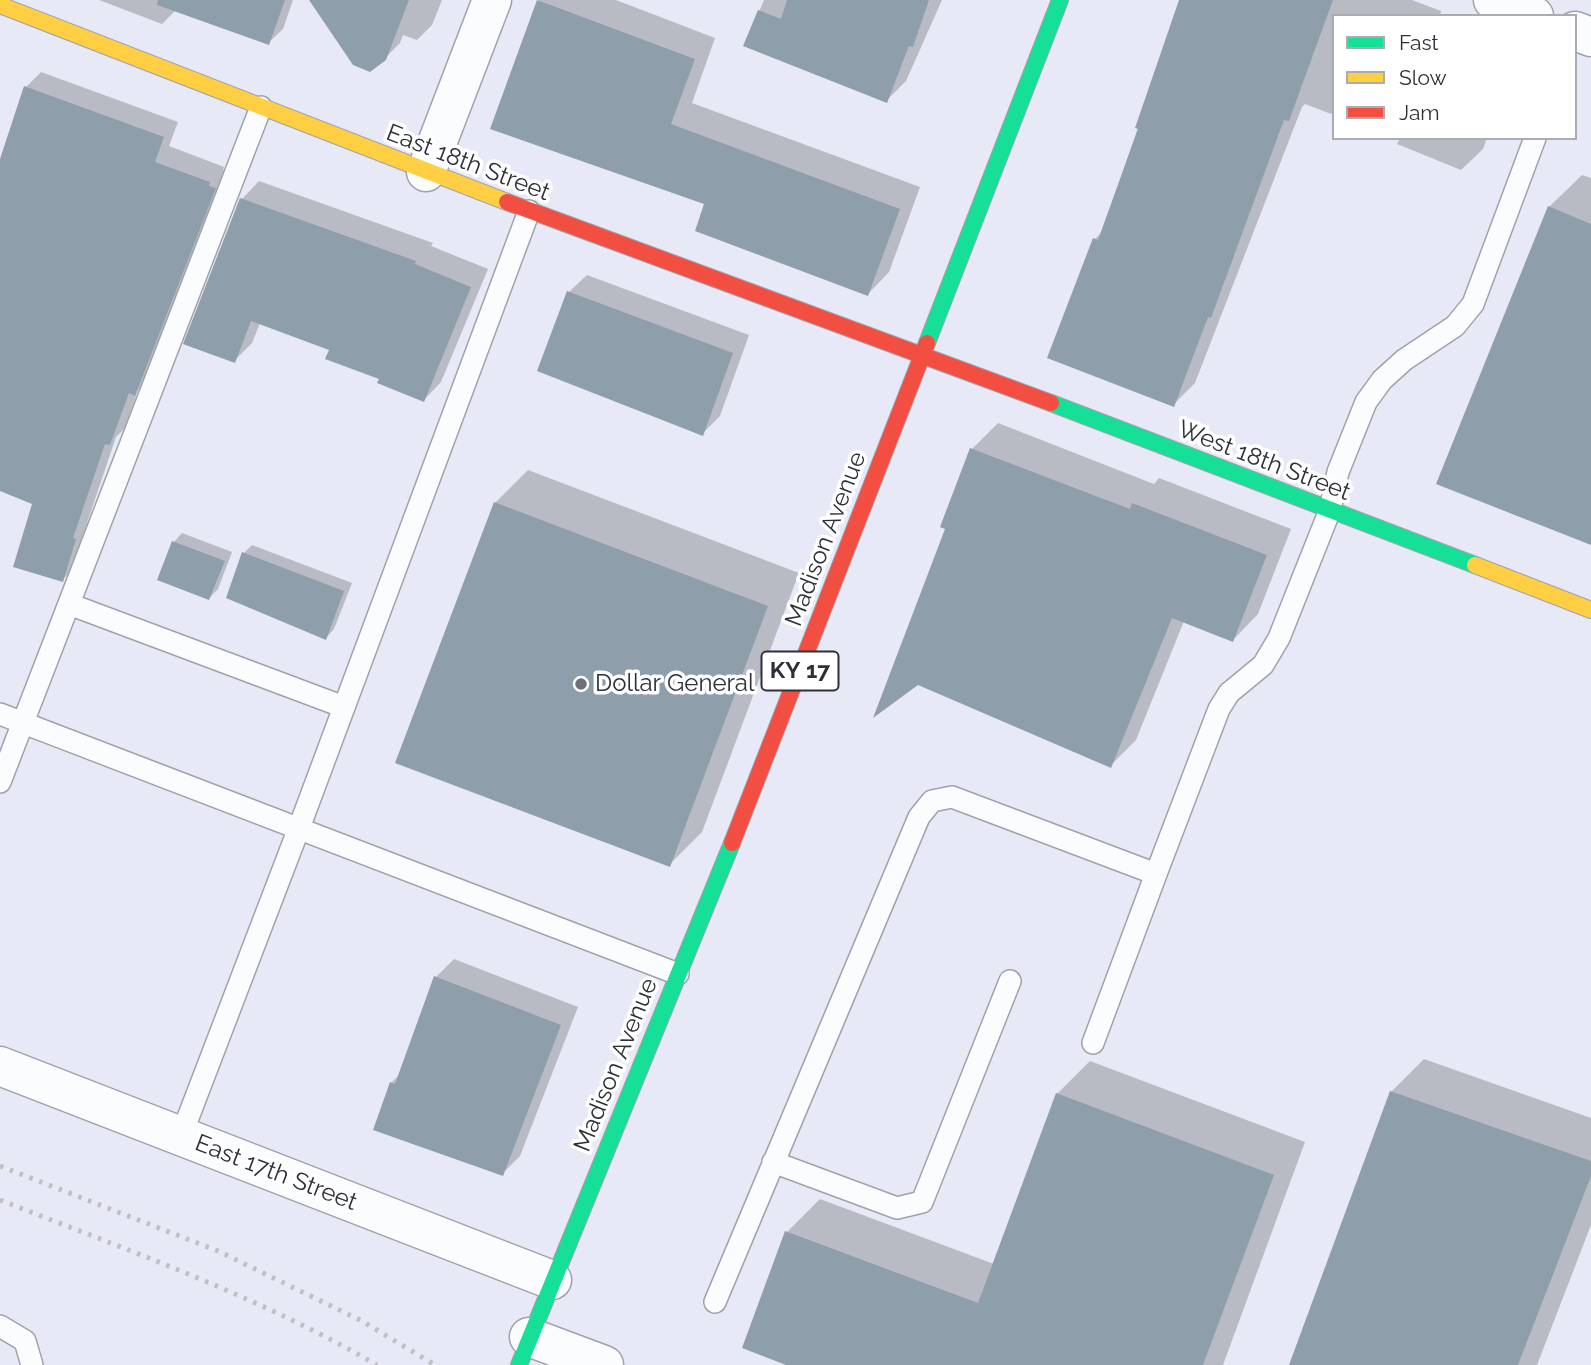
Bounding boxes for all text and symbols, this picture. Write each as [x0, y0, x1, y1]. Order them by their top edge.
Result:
legend [1332, 14, 1577, 140]
text: Fast [1399, 30, 1439, 55]
text: Slow [1399, 65, 1447, 90]
text: Jam [1399, 100, 1440, 125]
street label: East 18th Street [382, 119, 554, 207]
street label: West 18th Street [1174, 415, 1354, 507]
street label: Madison Avenue [780, 448, 872, 630]
road number: KY 17 [762, 652, 838, 691]
place label: Dollar General [595, 670, 754, 698]
marker: Dollar General [573, 676, 589, 692]
street label: Madison Avenue [568, 974, 664, 1156]
street label: East 17th Street [191, 1129, 361, 1217]

